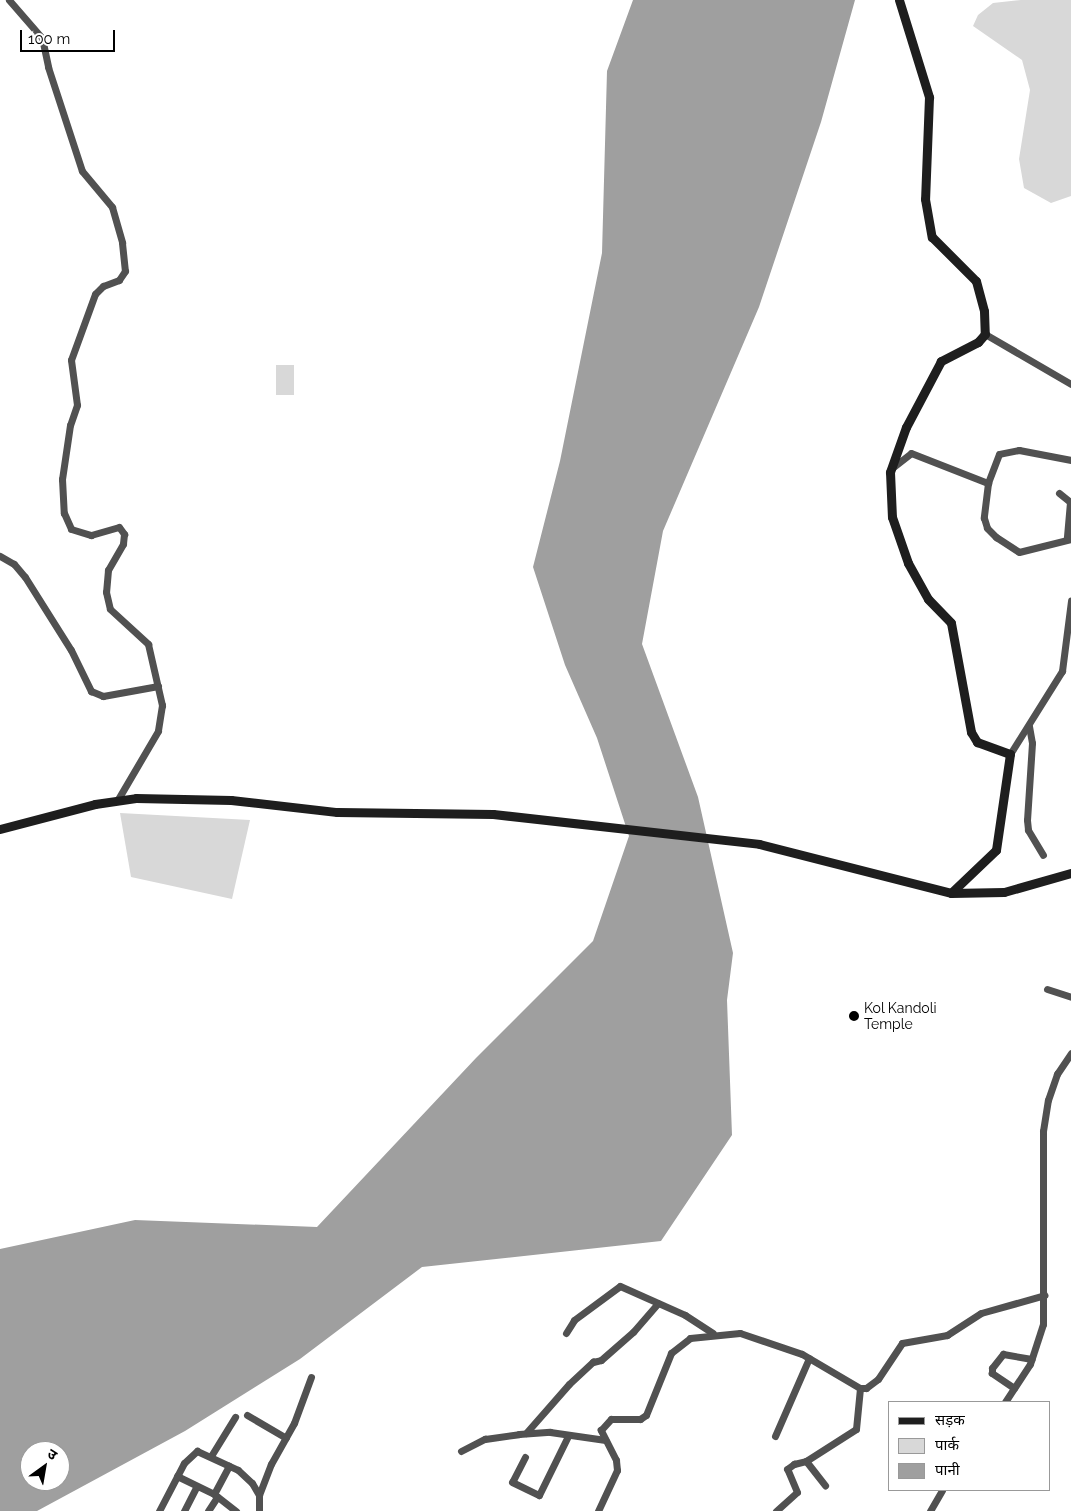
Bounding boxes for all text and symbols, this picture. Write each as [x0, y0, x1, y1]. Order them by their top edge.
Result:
scale bar [22, 20, 118, 52]
text: 100 m [28, 30, 70, 48]
place label: Kol Kandoli Temple [864, 1000, 937, 1032]
marker: Kol Kandoli Temple [848, 1010, 860, 1022]
legend [888, 1401, 1051, 1491]
text: सड़क [935, 1411, 965, 1429]
text: पार्क [935, 1436, 959, 1454]
north arrow [20, 1441, 70, 1491]
text: उ [45, 1445, 60, 1463]
text: पानी [935, 1461, 960, 1479]

